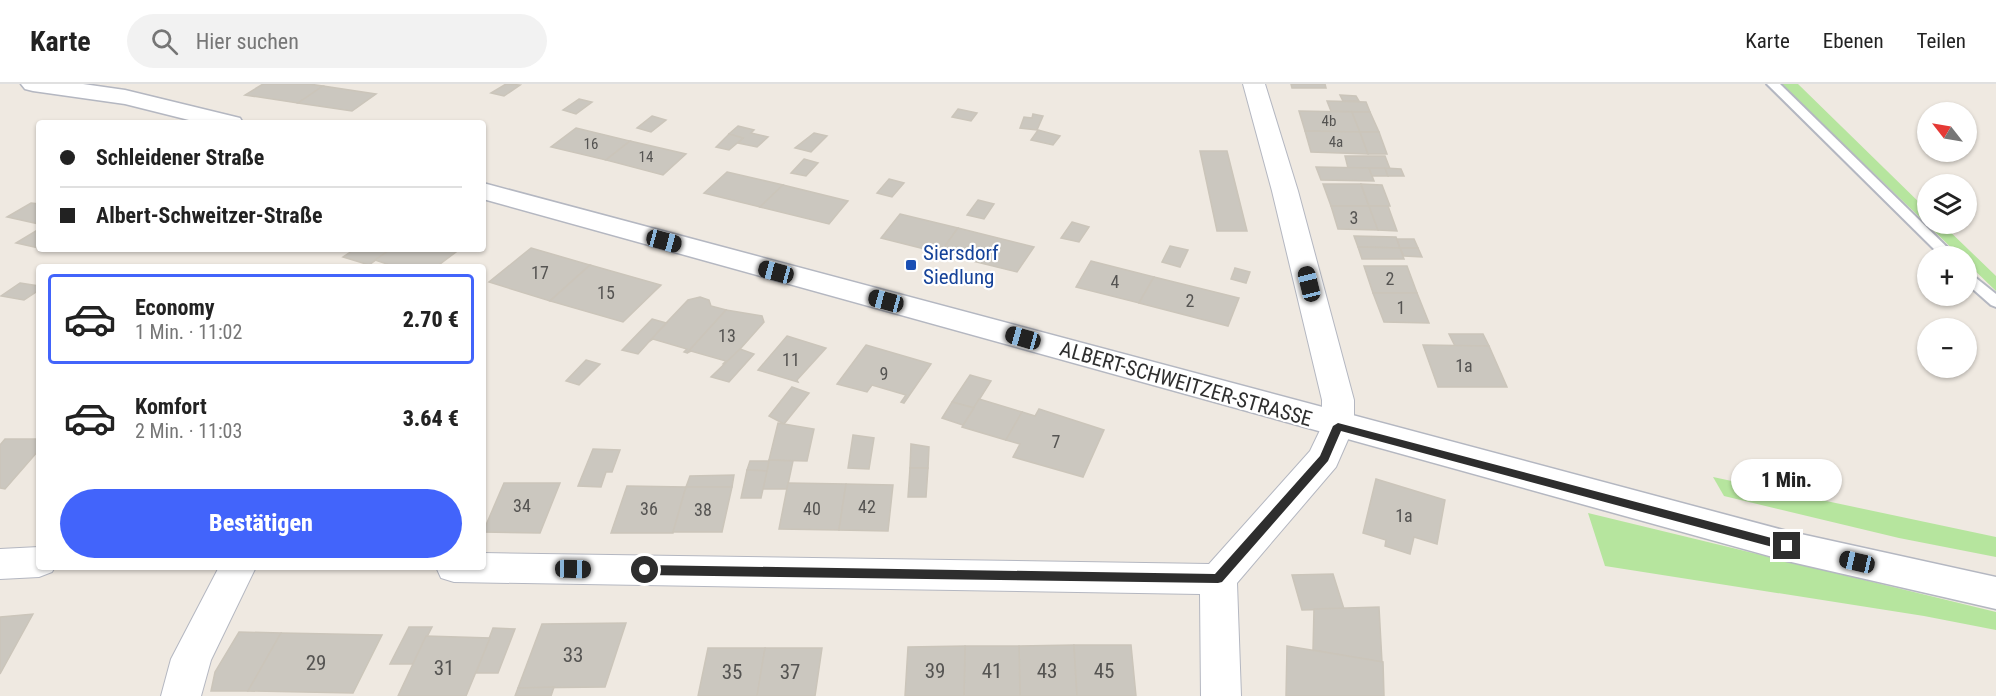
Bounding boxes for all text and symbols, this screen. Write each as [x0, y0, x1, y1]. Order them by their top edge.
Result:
search box [127, 14, 547, 68]
text: Karte [30, 25, 91, 58]
icon: search [148, 25, 181, 58]
text: Hier suchen [196, 29, 299, 54]
text: Karte [1745, 29, 1790, 53]
text: Ebenen [1823, 29, 1884, 53]
text: Teilen [1917, 29, 1966, 53]
north arrow [1917, 102, 1977, 162]
map controls [1917, 102, 1977, 378]
house number: 4b [1322, 112, 1336, 130]
house number: 4a [1329, 133, 1343, 151]
house number: 16 [584, 135, 598, 153]
text: Schleidener Straße [96, 145, 264, 170]
house number: 14 [639, 148, 653, 166]
button: layers [1917, 174, 1977, 234]
text: Albert-Schweitzer-Straße [96, 203, 322, 228]
house number: 3 [1350, 207, 1358, 228]
car [644, 228, 684, 254]
place label: Siersdorf Siedlung [923, 241, 999, 289]
button: + [1917, 246, 1977, 306]
marker: Siersdorf Siedlung [904, 258, 918, 272]
car [756, 259, 796, 285]
house number: 17 [531, 262, 549, 283]
car [1296, 264, 1322, 304]
house number: 2 [1386, 268, 1395, 289]
house number: 4 [1111, 271, 1120, 292]
house number: 15 [597, 282, 615, 303]
car [866, 288, 906, 314]
house number: 2 [1186, 290, 1195, 311]
icon: car [63, 292, 117, 346]
text: Economy [135, 295, 215, 320]
house number: 1 [1397, 297, 1405, 318]
text: 2.70 € [403, 307, 459, 332]
button: − [1917, 318, 1977, 378]
text: 1 Min. · 11:02 [135, 320, 242, 344]
car [1003, 324, 1043, 352]
house number: 13 [718, 325, 736, 346]
street label: ALBERT-SCHWEITZER-STRASSE [1057, 336, 1315, 432]
house number: 11 [782, 349, 800, 370]
house number: 1a [1455, 355, 1473, 376]
house number: 9 [880, 363, 888, 384]
icon: car [63, 391, 117, 445]
text: Komfort [135, 394, 207, 419]
text: 3.64 € [403, 406, 459, 431]
text: 2 Min. · 11:03 [135, 419, 242, 443]
house number: 7 [1052, 431, 1061, 452]
callout: 1 Min. [1732, 459, 1842, 501]
text: 1 Min. [1761, 468, 1812, 492]
button: Bestätigen [60, 489, 462, 558]
house number: 34 [513, 495, 531, 516]
house number: 42 [858, 496, 876, 517]
house number: 36 [640, 498, 658, 519]
house number: 40 [803, 498, 821, 519]
house number: 38 [694, 499, 712, 520]
house number: 1a [1395, 505, 1413, 526]
route end [1773, 532, 1800, 559]
car [1837, 549, 1877, 575]
route start [631, 556, 658, 583]
car [555, 560, 591, 578]
house number: 33 [563, 643, 583, 667]
house number: 29 [306, 651, 326, 675]
house number: 31 [434, 656, 454, 680]
house number: 39 [925, 659, 945, 683]
house number: 41 [982, 659, 1002, 683]
house number: 43 [1037, 659, 1057, 683]
house number: 45 [1094, 659, 1114, 683]
house number: 35 [722, 660, 742, 684]
house number: 37 [780, 660, 800, 684]

